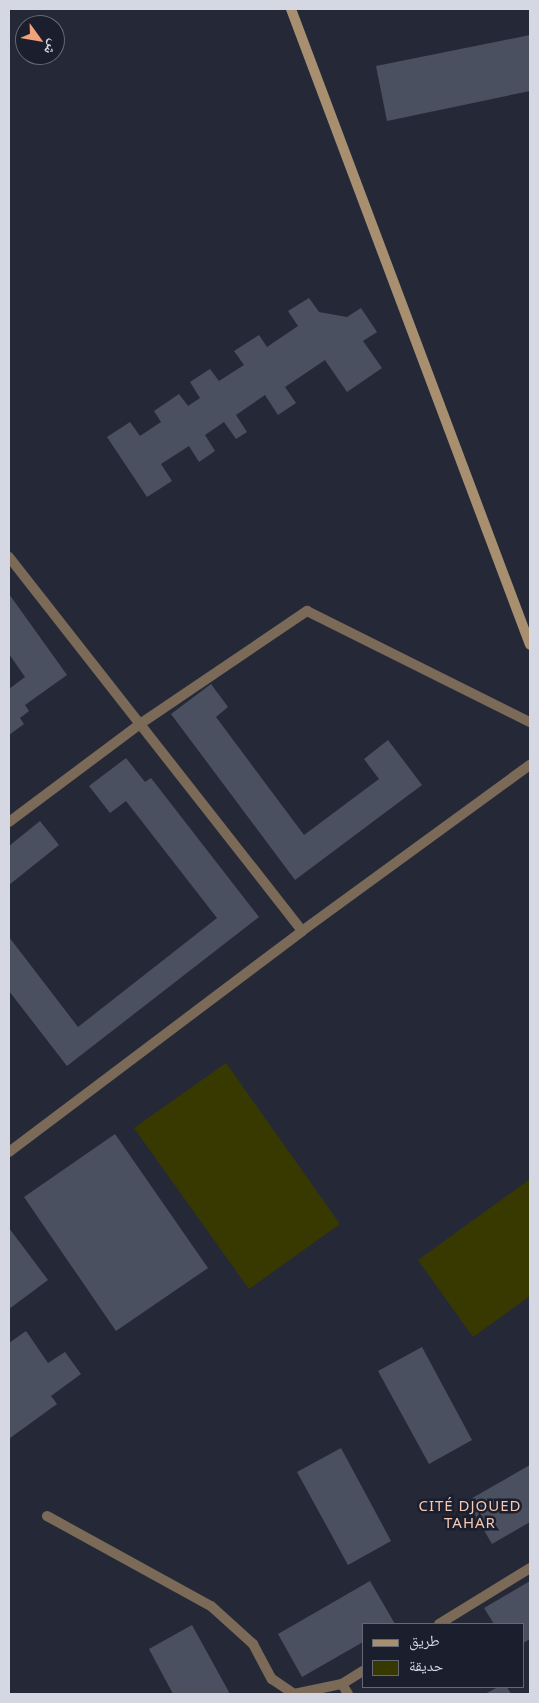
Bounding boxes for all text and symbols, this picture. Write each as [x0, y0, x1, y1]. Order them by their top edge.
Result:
north arrow [15, 15, 65, 65]
text: ش [40, 36, 64, 59]
district label: CITÉ DJOUED TAHAR [417, 1496, 523, 1531]
legend [362, 1623, 524, 1688]
text: طريق [409, 1630, 440, 1650]
text: حديقة [409, 1655, 443, 1675]

